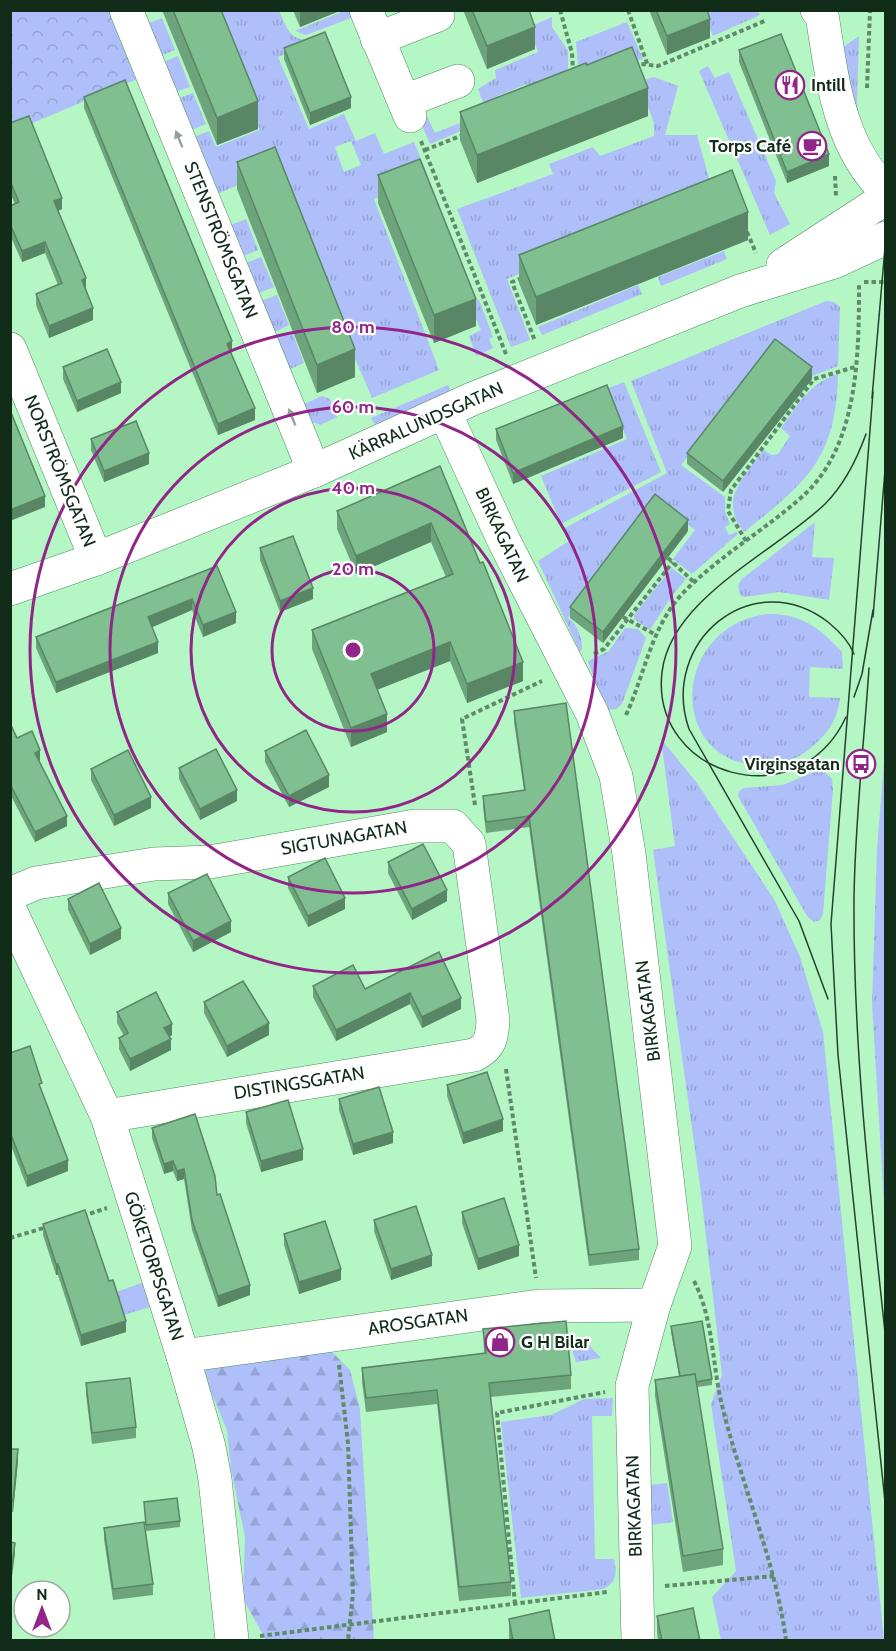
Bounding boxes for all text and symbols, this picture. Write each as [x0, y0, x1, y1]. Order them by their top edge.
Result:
restaurant icon: Intill [774, 69, 806, 101]
place label: Intill [811, 74, 846, 96]
one-way arrow [174, 129, 184, 147]
cafe icon: Torps Café [796, 130, 828, 162]
place label: Torps Café [709, 135, 791, 157]
street label: STENSTRÖMSGATAN [179, 158, 263, 322]
text: 80 m [331, 316, 375, 338]
street label: KÄRRALUNDSGATAN [345, 377, 507, 465]
street label: NORSTRÖMSGATAN [19, 392, 101, 550]
text: 60 m [332, 396, 374, 418]
one-way arrow [287, 407, 297, 425]
text: 40 m [331, 477, 375, 499]
street label: BIRKAGATAN [471, 484, 533, 586]
text: 20 m [332, 558, 374, 580]
centre of rings [343, 640, 363, 660]
bus stop icon: Virginsgatan [845, 748, 877, 780]
place label: Virginsgatan [745, 753, 840, 775]
street label: SIGTUNAGATAN [279, 816, 409, 860]
street label: BIRKAGATAN [631, 959, 665, 1063]
street label: DISTINGSGATAN [232, 1062, 366, 1104]
street label: GÖKETORPSGATAN [120, 1189, 188, 1343]
street label: AROSGATAN [366, 1304, 470, 1340]
shop icon: G H Bilar [484, 1326, 516, 1358]
place label: G H Bilar [521, 1331, 589, 1353]
street label: BIRKAGATAN [621, 1455, 647, 1557]
north arrow [12, 1579, 72, 1639]
text: N [36, 1585, 48, 1604]

